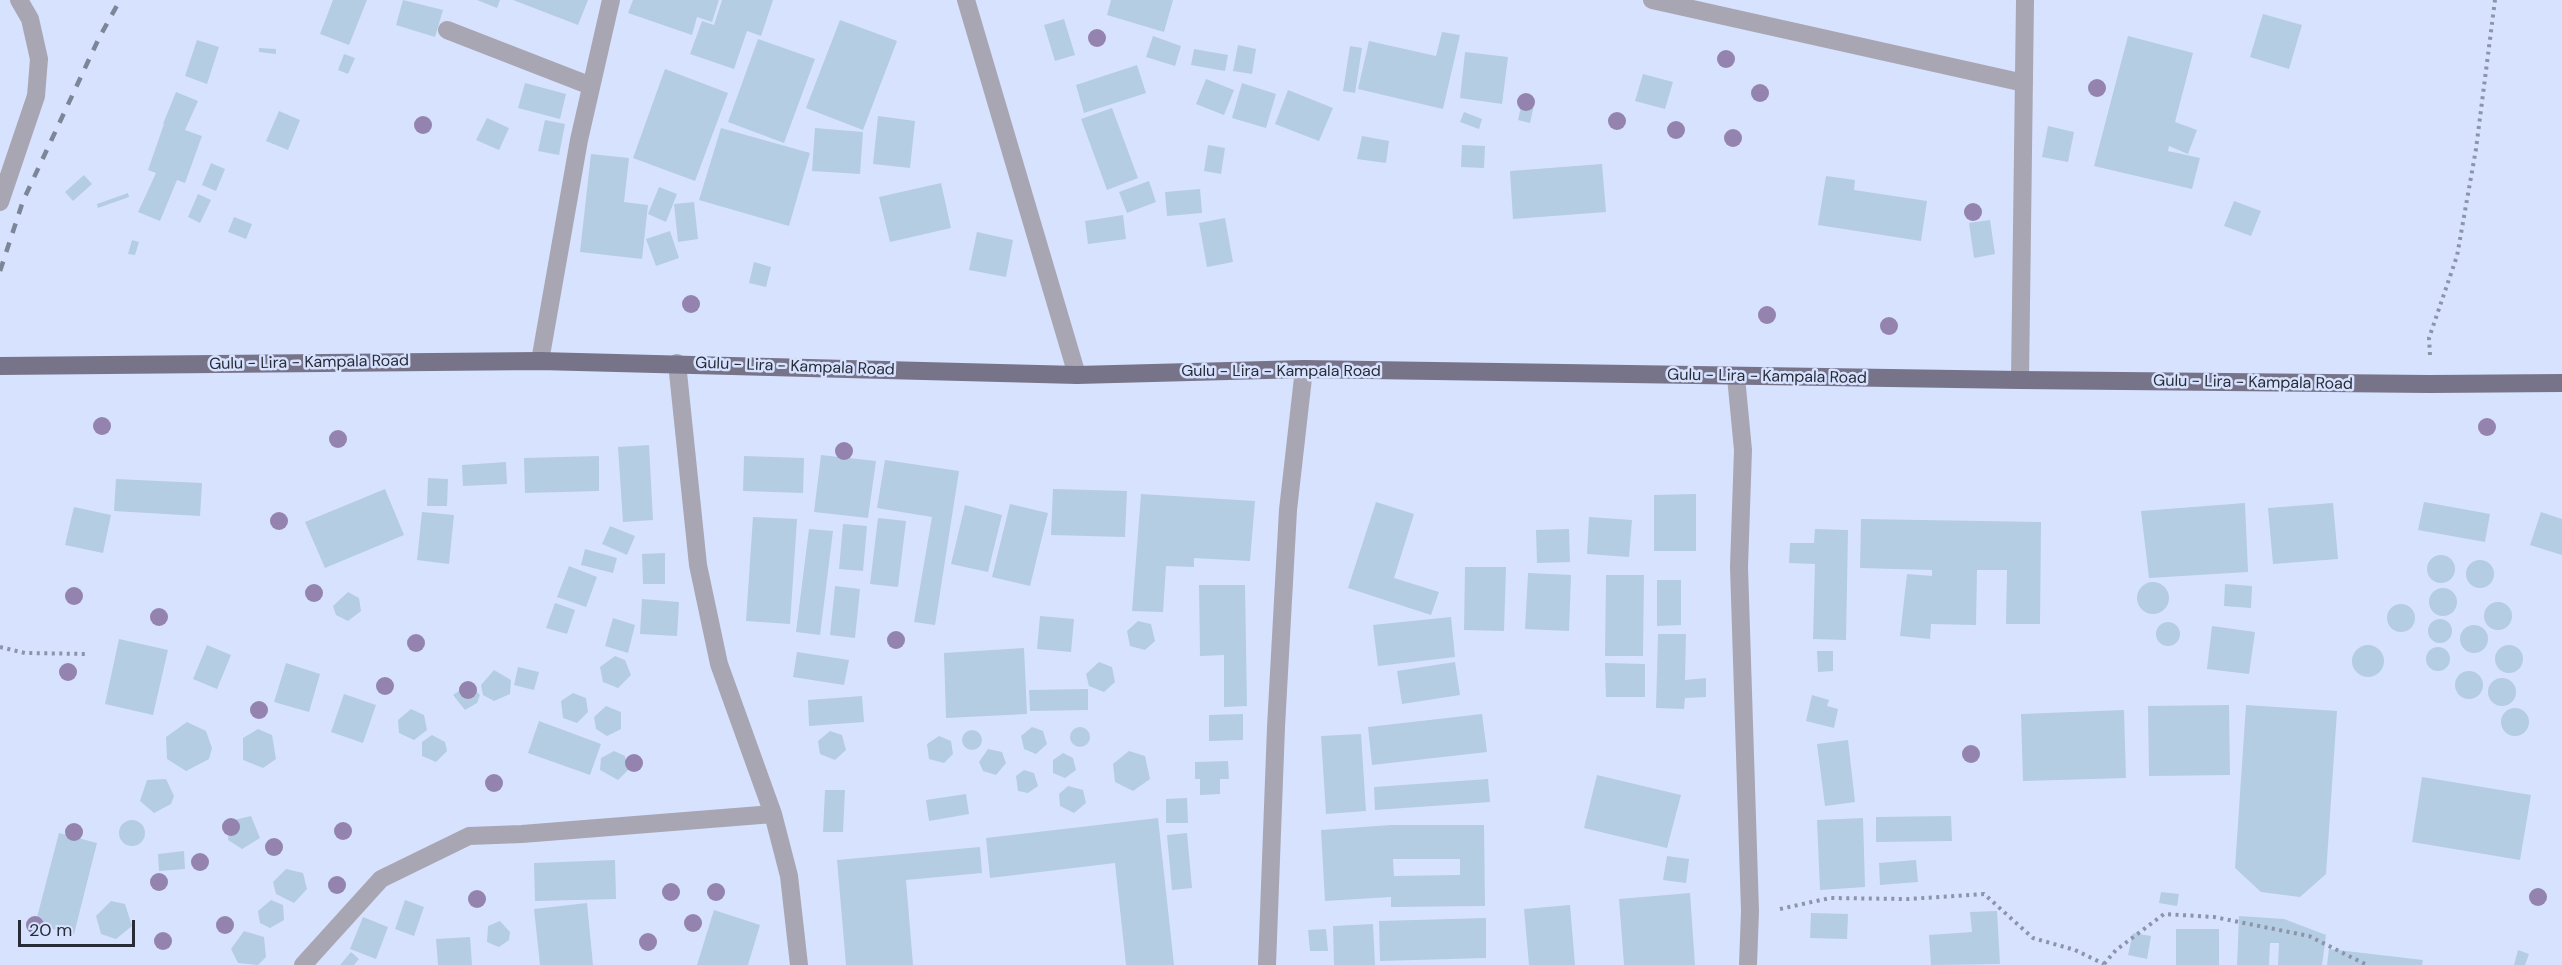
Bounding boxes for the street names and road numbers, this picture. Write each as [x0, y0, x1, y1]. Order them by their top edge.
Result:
street label: Gulu - Lira - Kampala Road [209, 352, 409, 374]
street label: Gulu - Lira - Kampala Road [695, 354, 895, 380]
street label: Gulu - Lira - Kampala Road [1181, 362, 1381, 382]
street label: Gulu - Lira - Kampala Road [1667, 366, 1867, 388]
street label: Gulu - Lira - Kampala Road [2153, 372, 2353, 394]

